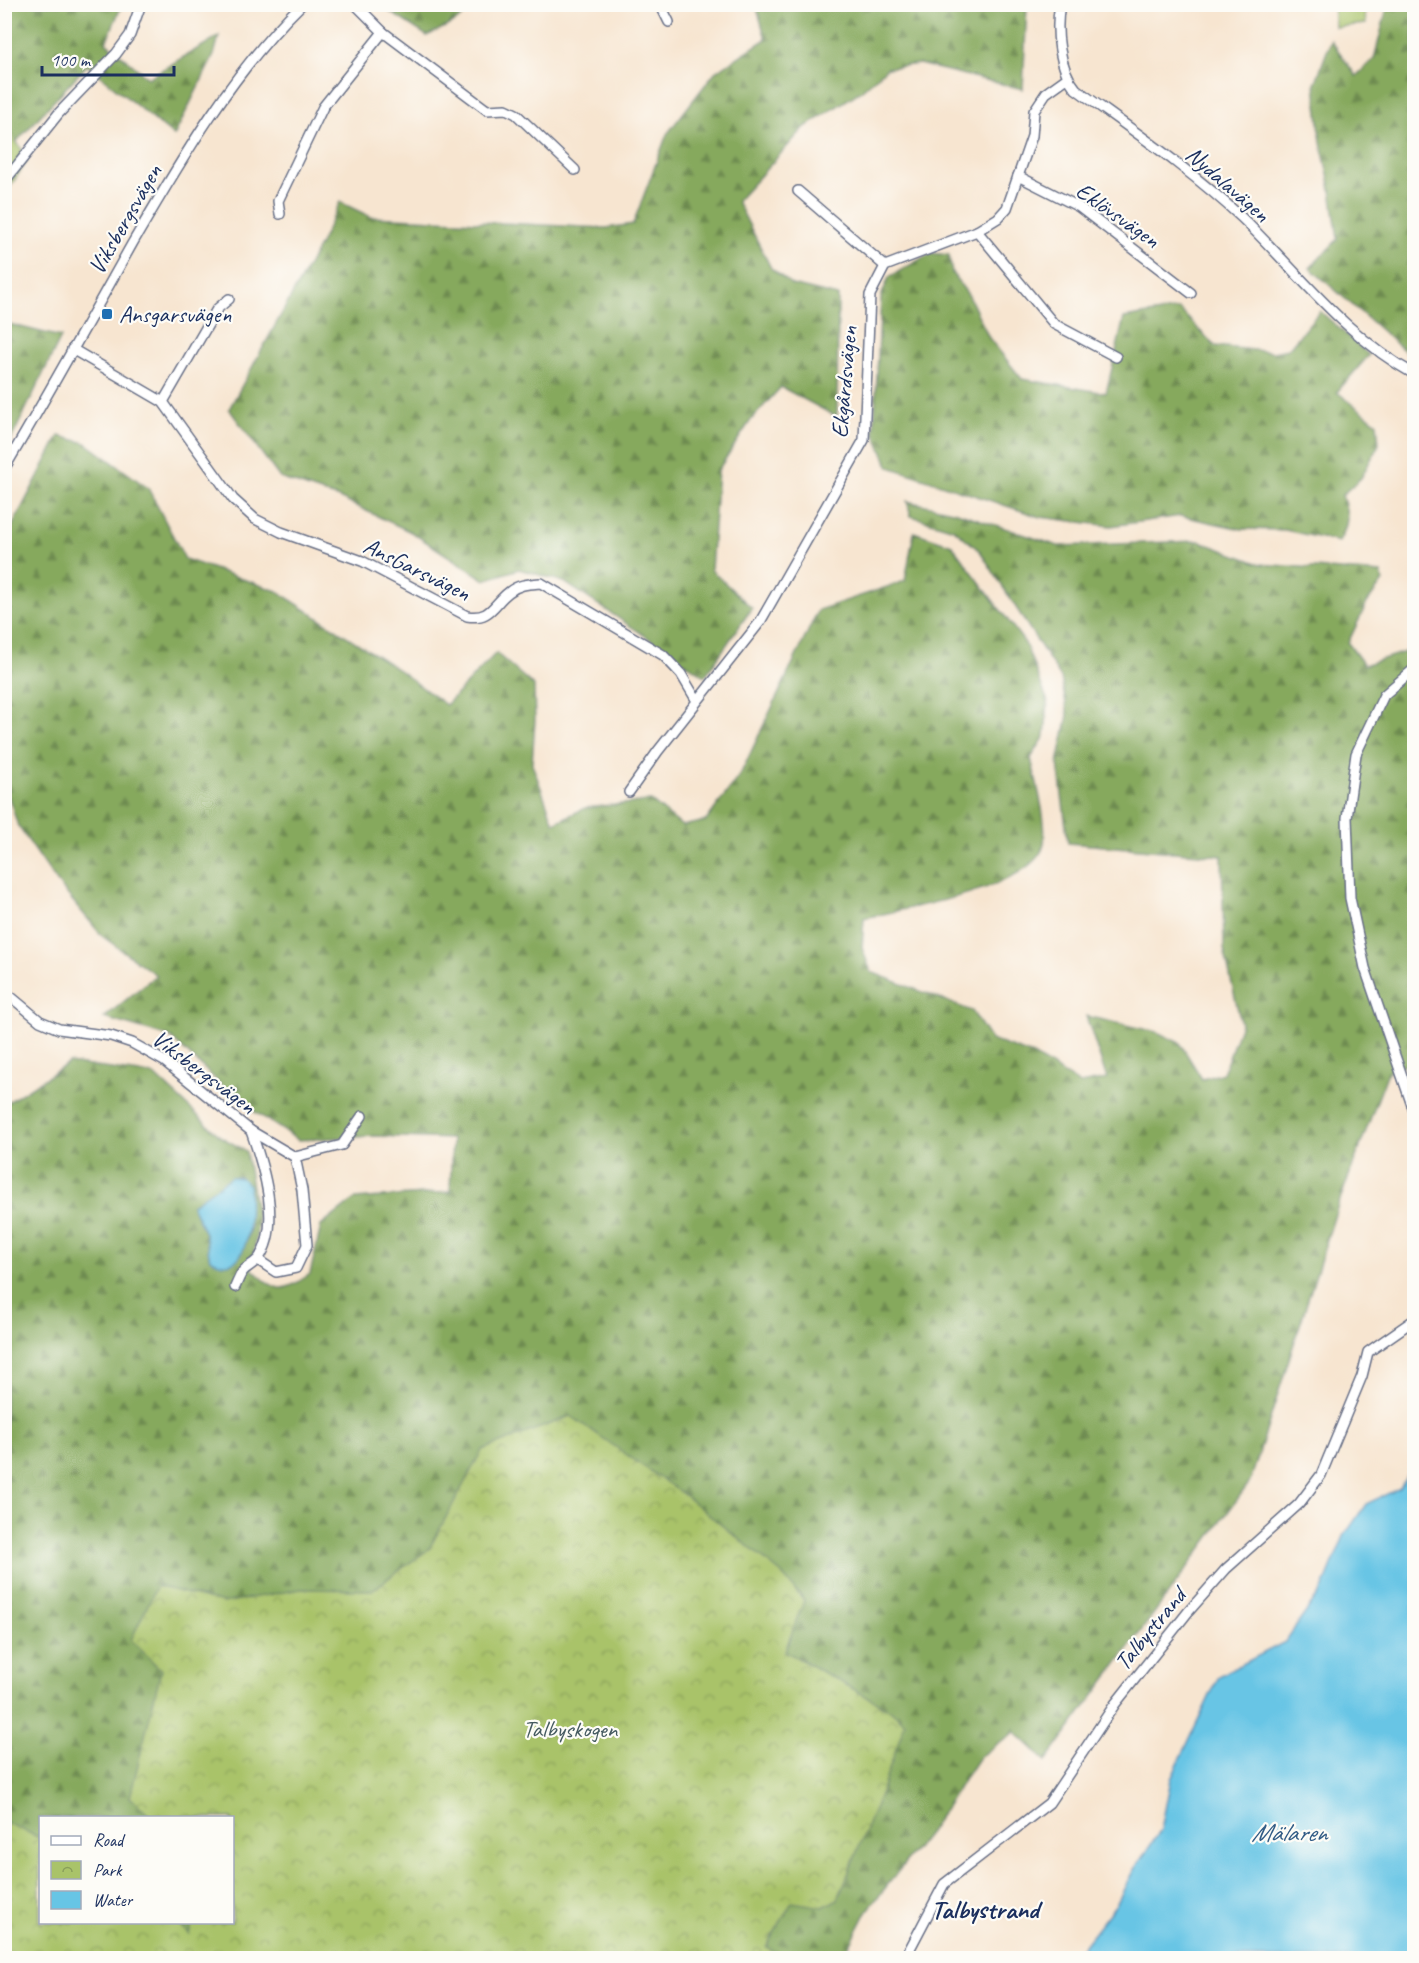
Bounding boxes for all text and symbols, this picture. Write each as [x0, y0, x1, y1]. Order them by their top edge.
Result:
scale bar [42, 39, 174, 77]
text: 100 m [51, 49, 92, 71]
street label: Nydalavägen [1180, 139, 1276, 229]
street label: Viksbergsvägen [81, 158, 169, 279]
street label: Eklövsvägen [1070, 175, 1166, 255]
place label: Ansgarsvägen [119, 299, 231, 329]
marker: Ansgarsvägen [100, 307, 114, 321]
street label: Ekgårdsvägen [824, 325, 864, 439]
street label: AnsGarsvägen [359, 530, 476, 608]
street label: Viksbergsvägen [146, 1023, 262, 1121]
street label: Talbystrand [1108, 1579, 1195, 1676]
park label: Talbyskogen [523, 1714, 618, 1744]
legend [39, 1816, 234, 1924]
water label: Mälaren [1251, 1816, 1329, 1849]
text: Road [93, 1829, 126, 1851]
text: Park [93, 1859, 123, 1881]
text: Water [93, 1889, 134, 1911]
district label: Talbystrand [931, 1893, 1043, 1926]

